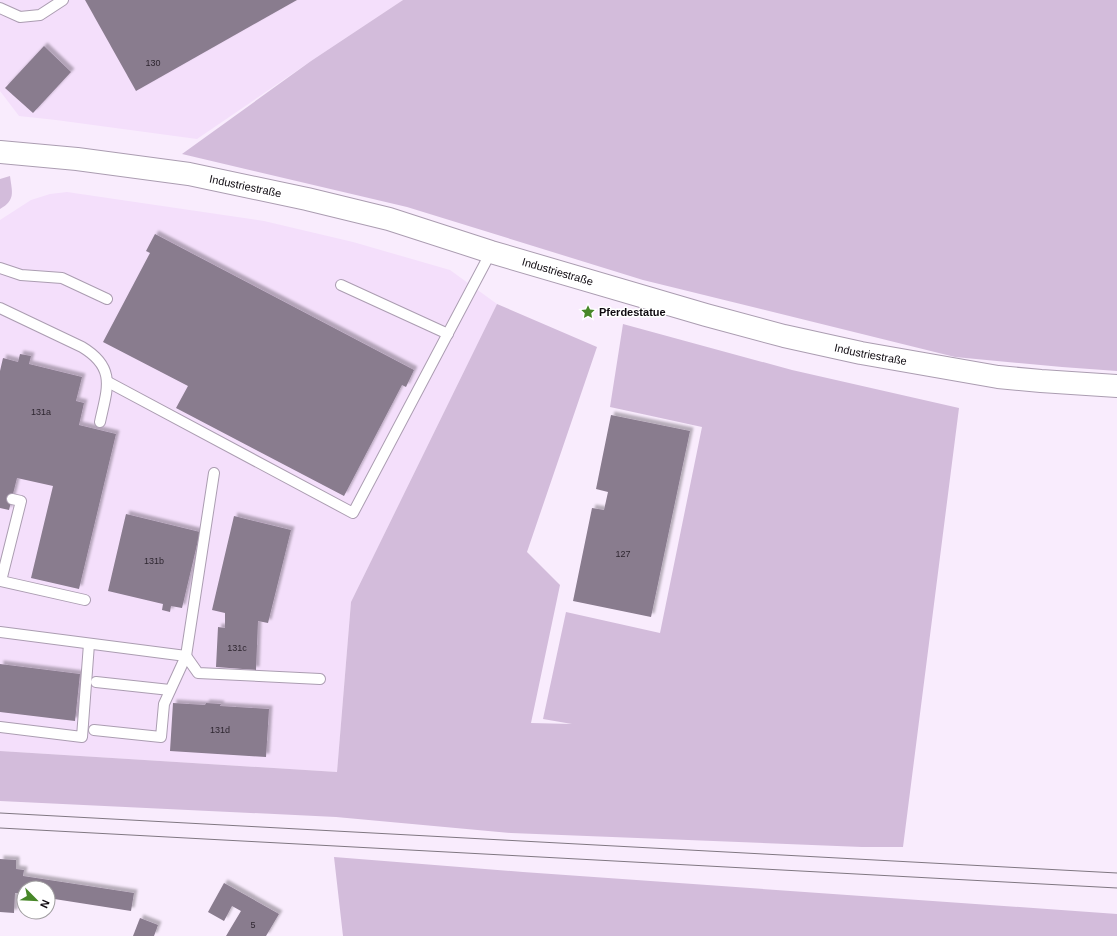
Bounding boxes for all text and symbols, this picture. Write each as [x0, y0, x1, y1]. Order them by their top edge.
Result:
house number: 130 [145, 58, 161, 68]
street label: Industriestraße [208, 172, 283, 199]
street label: Industriestraße [521, 255, 595, 288]
place icon: Pferdestatue [580, 304, 596, 320]
place label: Pferdestatue [599, 306, 666, 318]
street label: Industriestraße [833, 341, 908, 367]
house number: 131a [31, 407, 51, 417]
house number: 127 [615, 549, 631, 559]
house number: 131b [144, 556, 164, 566]
house number: 131c [227, 643, 247, 653]
house number: 131d [210, 725, 230, 735]
north arrow [16, 880, 56, 920]
text: N [38, 898, 52, 910]
house number: 5 [250, 920, 256, 930]

